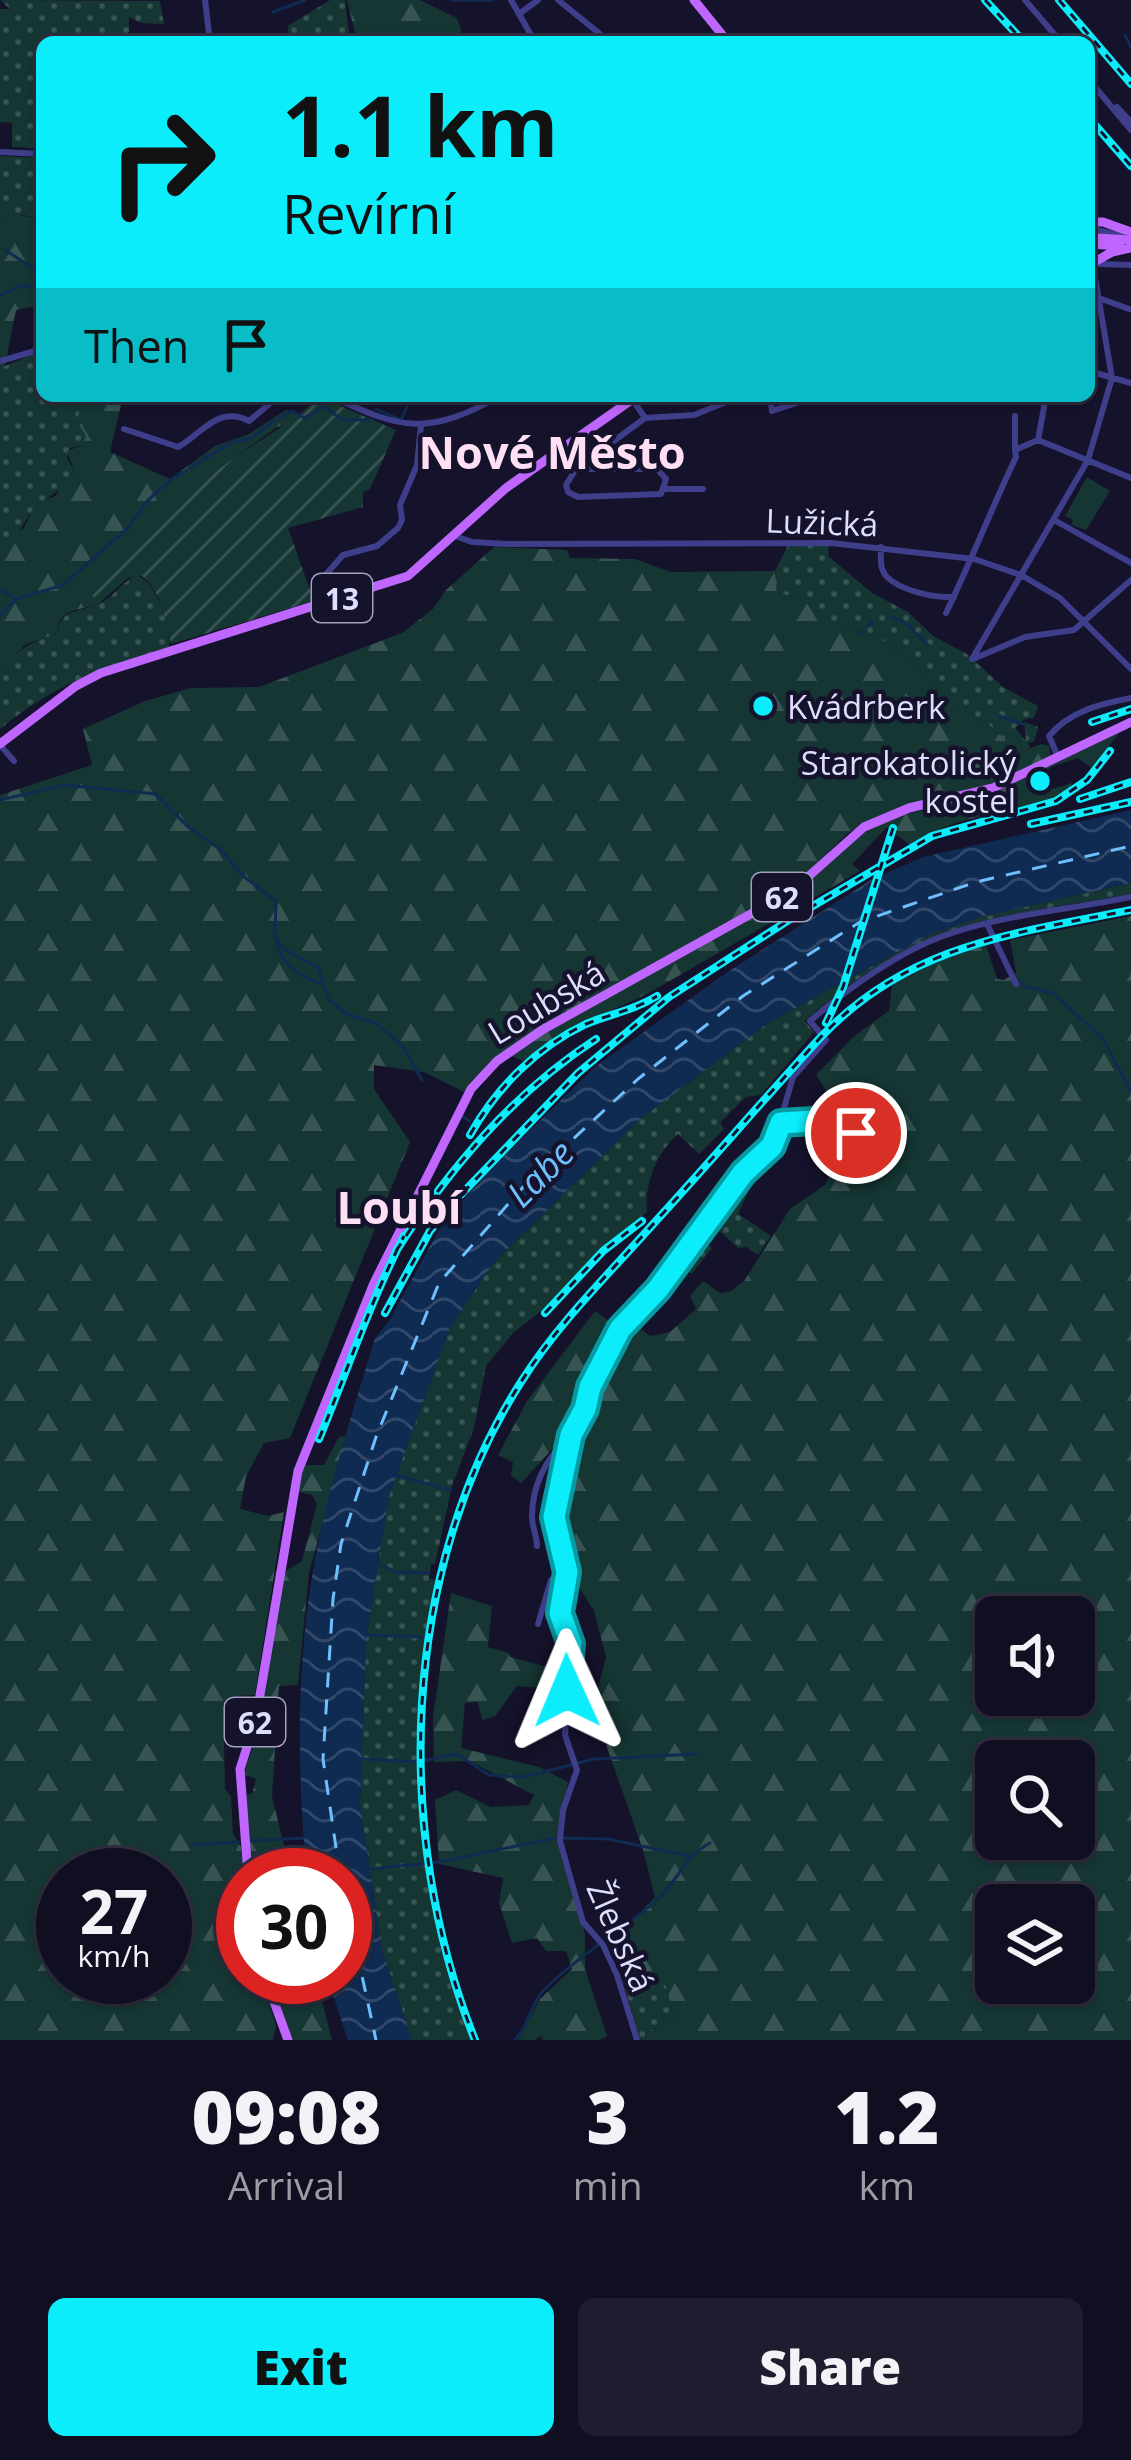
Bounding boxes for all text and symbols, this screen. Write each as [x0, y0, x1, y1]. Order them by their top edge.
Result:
text: 1.1 km [282, 67, 558, 182]
icon: right [84, 84, 240, 240]
text: Revírní [282, 176, 455, 250]
icon: arrive [213, 312, 279, 378]
text: Then [84, 315, 189, 376]
district label: Nové Město [418, 421, 686, 482]
street label: Lužická [765, 498, 879, 546]
road number: 13 [312, 574, 372, 622]
place label: Kvádrberk [787, 684, 946, 729]
marker: Kvádrberk [750, 693, 776, 719]
place label: Starokatolický kostel [801, 740, 1016, 823]
marker: Starokatolický kostel [1027, 768, 1053, 794]
road number: 62 [752, 873, 812, 921]
street label: Loubská [479, 950, 613, 1054]
pin [805, 1082, 907, 1184]
icon: arrive [823, 1100, 889, 1166]
water label: Labe [496, 1129, 584, 1217]
district label: Loubí [336, 1176, 464, 1237]
map controls [975, 1596, 1095, 2004]
button: sound [975, 1596, 1095, 1716]
position arrow [504, 1628, 630, 1754]
road number: 62 [225, 1698, 285, 1746]
button: search [975, 1740, 1095, 1860]
speed limit sign: 30 [216, 1848, 372, 2004]
text: 27 [80, 1870, 148, 1952]
street label: Žlebská [577, 1873, 665, 1999]
button: layers [975, 1884, 1095, 2004]
text: km/h [78, 1935, 150, 1976]
text: 09:08 [192, 2067, 381, 2165]
text: 3 [587, 2067, 629, 2165]
text: 1.2 [834, 2067, 939, 2165]
text: Arrival [228, 2158, 345, 2211]
text: min [573, 2158, 643, 2211]
text: km [859, 2158, 915, 2211]
button: Exit [48, 2298, 554, 2436]
button: Share [578, 2298, 1083, 2436]

